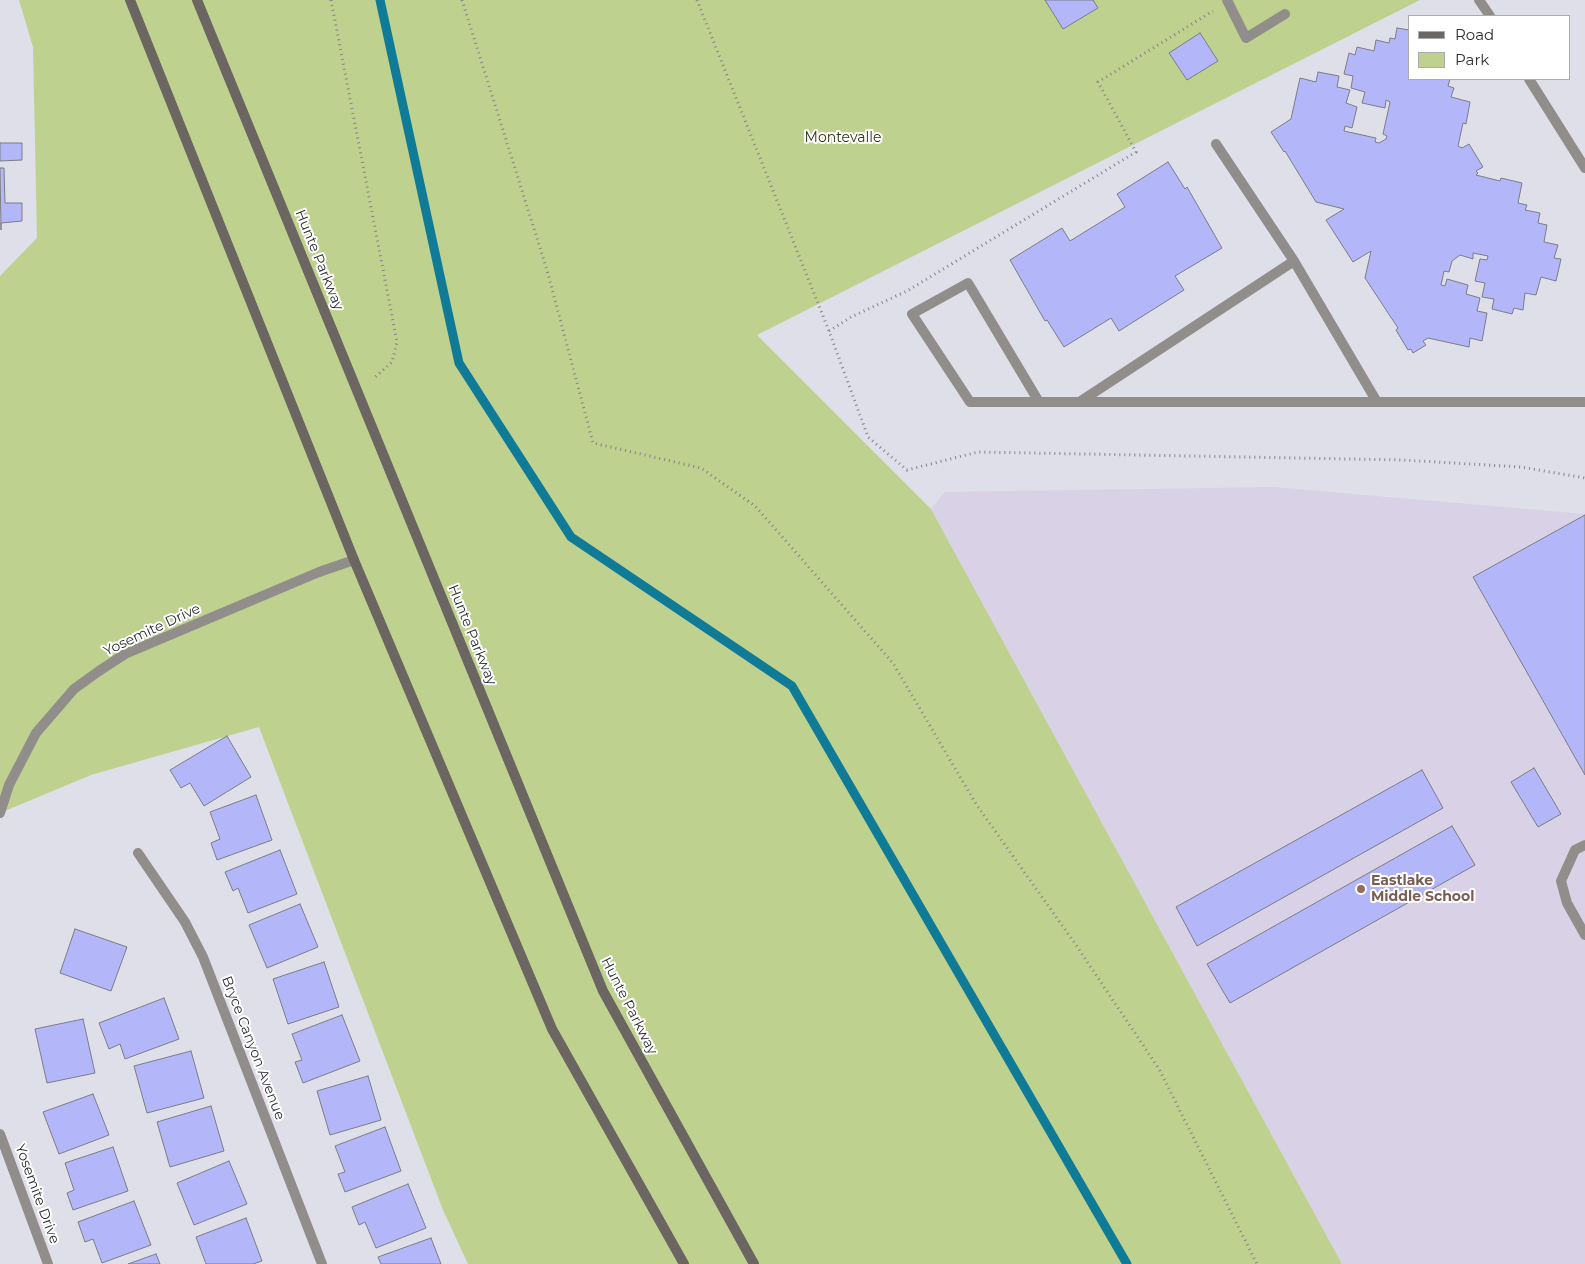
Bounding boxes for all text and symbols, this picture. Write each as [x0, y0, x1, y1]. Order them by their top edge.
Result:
legend [1408, 15, 1570, 80]
text: Road [1455, 25, 1494, 44]
text: Park [1455, 50, 1489, 69]
park label: Montevalle [805, 130, 881, 146]
street label: Hunte Parkway [291, 207, 347, 313]
street label: Hunte Parkway [444, 582, 500, 688]
street label: Yosemite Drive [101, 600, 203, 660]
place label: Eastlake Middle School [1371, 873, 1474, 906]
marker: Eastlake Middle School [1355, 883, 1367, 895]
street label: Hunte Parkway [597, 955, 661, 1057]
street label: Bryce Canyon Avenue [218, 974, 288, 1122]
street label: Yosemite Drive [11, 1142, 63, 1246]

